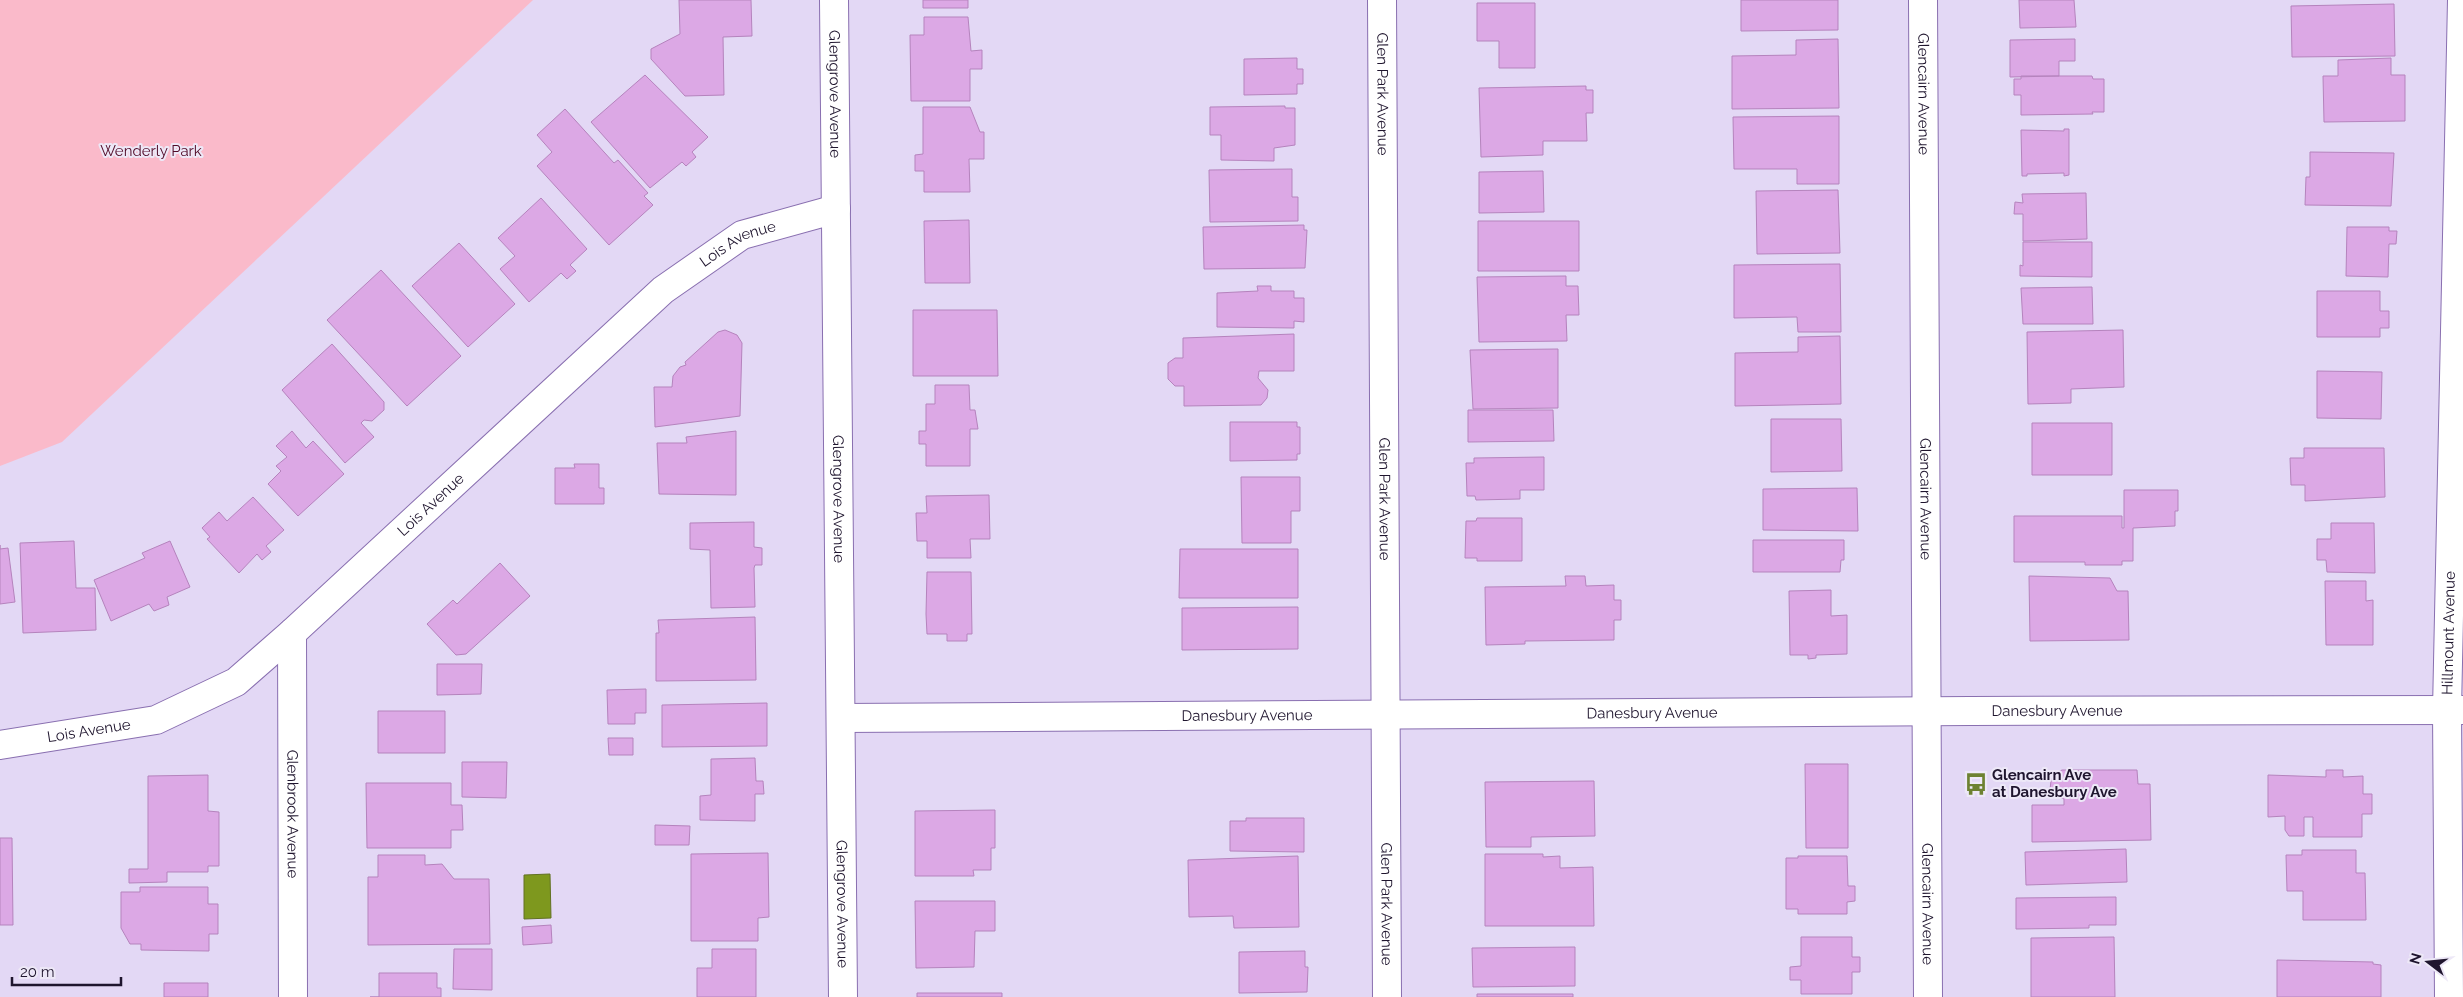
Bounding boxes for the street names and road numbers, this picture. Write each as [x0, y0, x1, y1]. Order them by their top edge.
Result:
street label: Glengrove Avenue [825, 30, 844, 158]
street label: Glen Park Avenue [1373, 32, 1392, 156]
street label: Glencairn Avenue [1914, 33, 1933, 155]
street label: Lois Avenue [696, 217, 778, 271]
street label: Glengrove Avenue [829, 435, 848, 563]
street label: Glen Park Avenue [1375, 437, 1394, 561]
street label: Glencairn Avenue [1916, 438, 1935, 560]
street label: Lois Avenue [394, 469, 468, 540]
street label: Hillmount Avenue [2438, 571, 2459, 695]
street label: Danesbury Avenue [1991, 702, 2123, 720]
street label: Danesbury Avenue [1586, 704, 1718, 722]
street label: Danesbury Avenue [1181, 706, 1313, 725]
street label: Lois Avenue [46, 715, 132, 746]
street label: Glenbrook Avenue [283, 750, 302, 879]
street label: Glengrove Avenue [833, 840, 852, 968]
street label: Glen Park Avenue [1377, 842, 1396, 966]
street label: Glencairn Avenue [1918, 843, 1937, 965]

